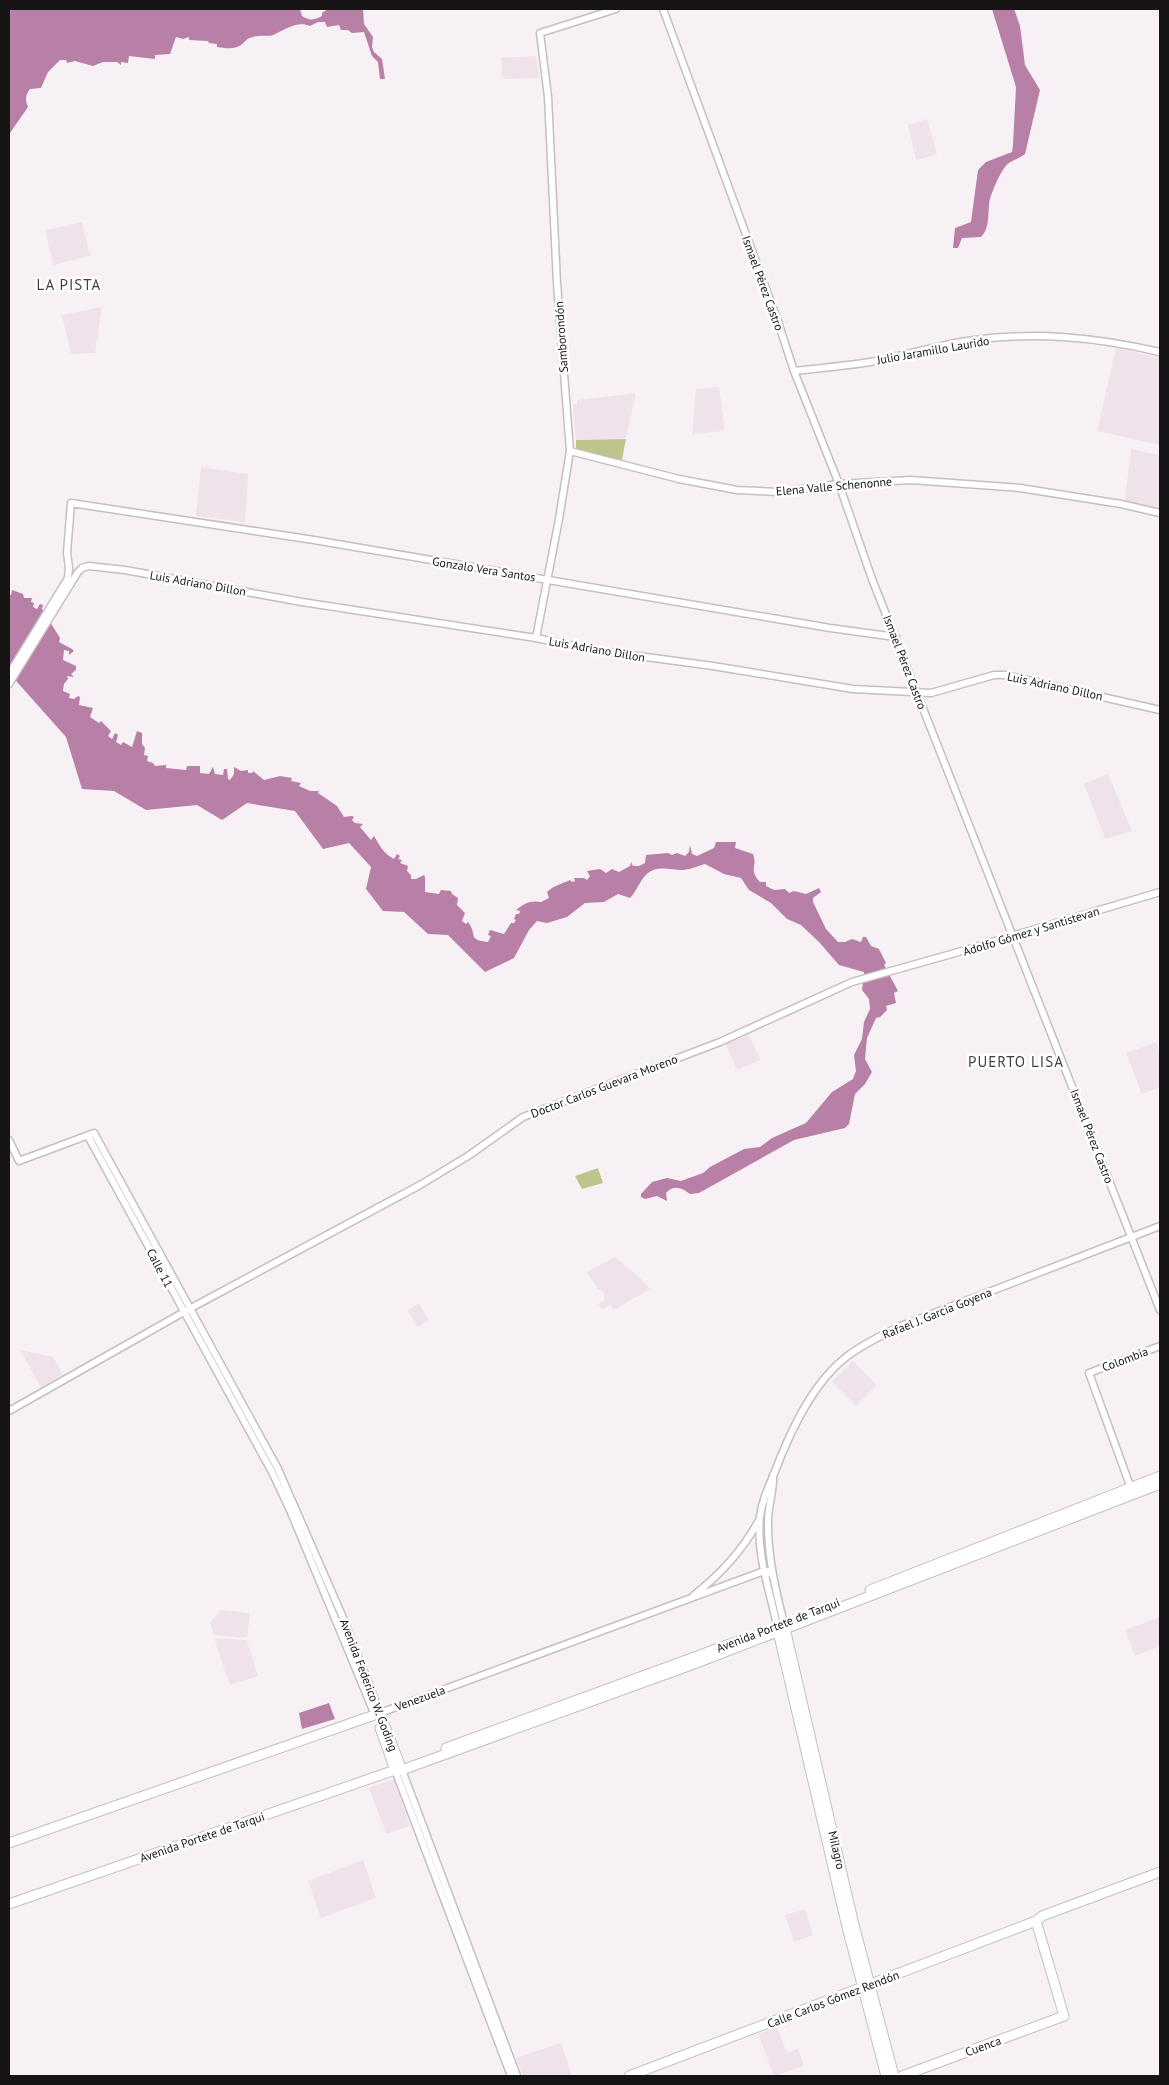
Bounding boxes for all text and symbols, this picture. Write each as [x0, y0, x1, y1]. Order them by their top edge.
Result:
street label: Ismael Pérez Castro [739, 233, 787, 333]
district label: LA PISTA [37, 275, 101, 294]
street label: Samborondón [551, 301, 571, 373]
street label: Julio Jaramillo Laurido [875, 333, 990, 367]
street label: Elena Valle Schenonne [775, 473, 893, 499]
street label: Gonzalo Vera Santos [431, 553, 537, 585]
street label: Luis Adriano Dillon [149, 567, 247, 599]
street label: Ismael Pérez Castro [880, 613, 930, 711]
street label: Luis Adriano Dillon [548, 633, 646, 665]
street label: Luis Adriano Dillon [1006, 669, 1104, 703]
street label: Adolfo Gómez y Santistevan [961, 903, 1101, 959]
street label: Doctor Carlos Guevara Moreno [529, 1051, 679, 1121]
district label: PUERTO LISA [968, 1052, 1064, 1071]
street label: Ismael Pérez Castro [1067, 1087, 1117, 1185]
street label: Calle 11 [144, 1246, 176, 1290]
street label: Rafael J. Garcia Goyena [880, 1284, 994, 1342]
street label: Colombia [1100, 1343, 1150, 1375]
street label: Avenida Portete de Tarqui [714, 1595, 842, 1655]
street label: Avenida Federico W. Goding [337, 1617, 401, 1753]
street label: Venezuela [392, 1682, 447, 1714]
street label: Avenida Portete de Tarqui [138, 1809, 266, 1865]
street label: Milagro [825, 1829, 849, 1871]
street label: Calle Carlos Gómez Rendón [765, 1967, 901, 2031]
street label: Cuenca [963, 2033, 1003, 2059]

